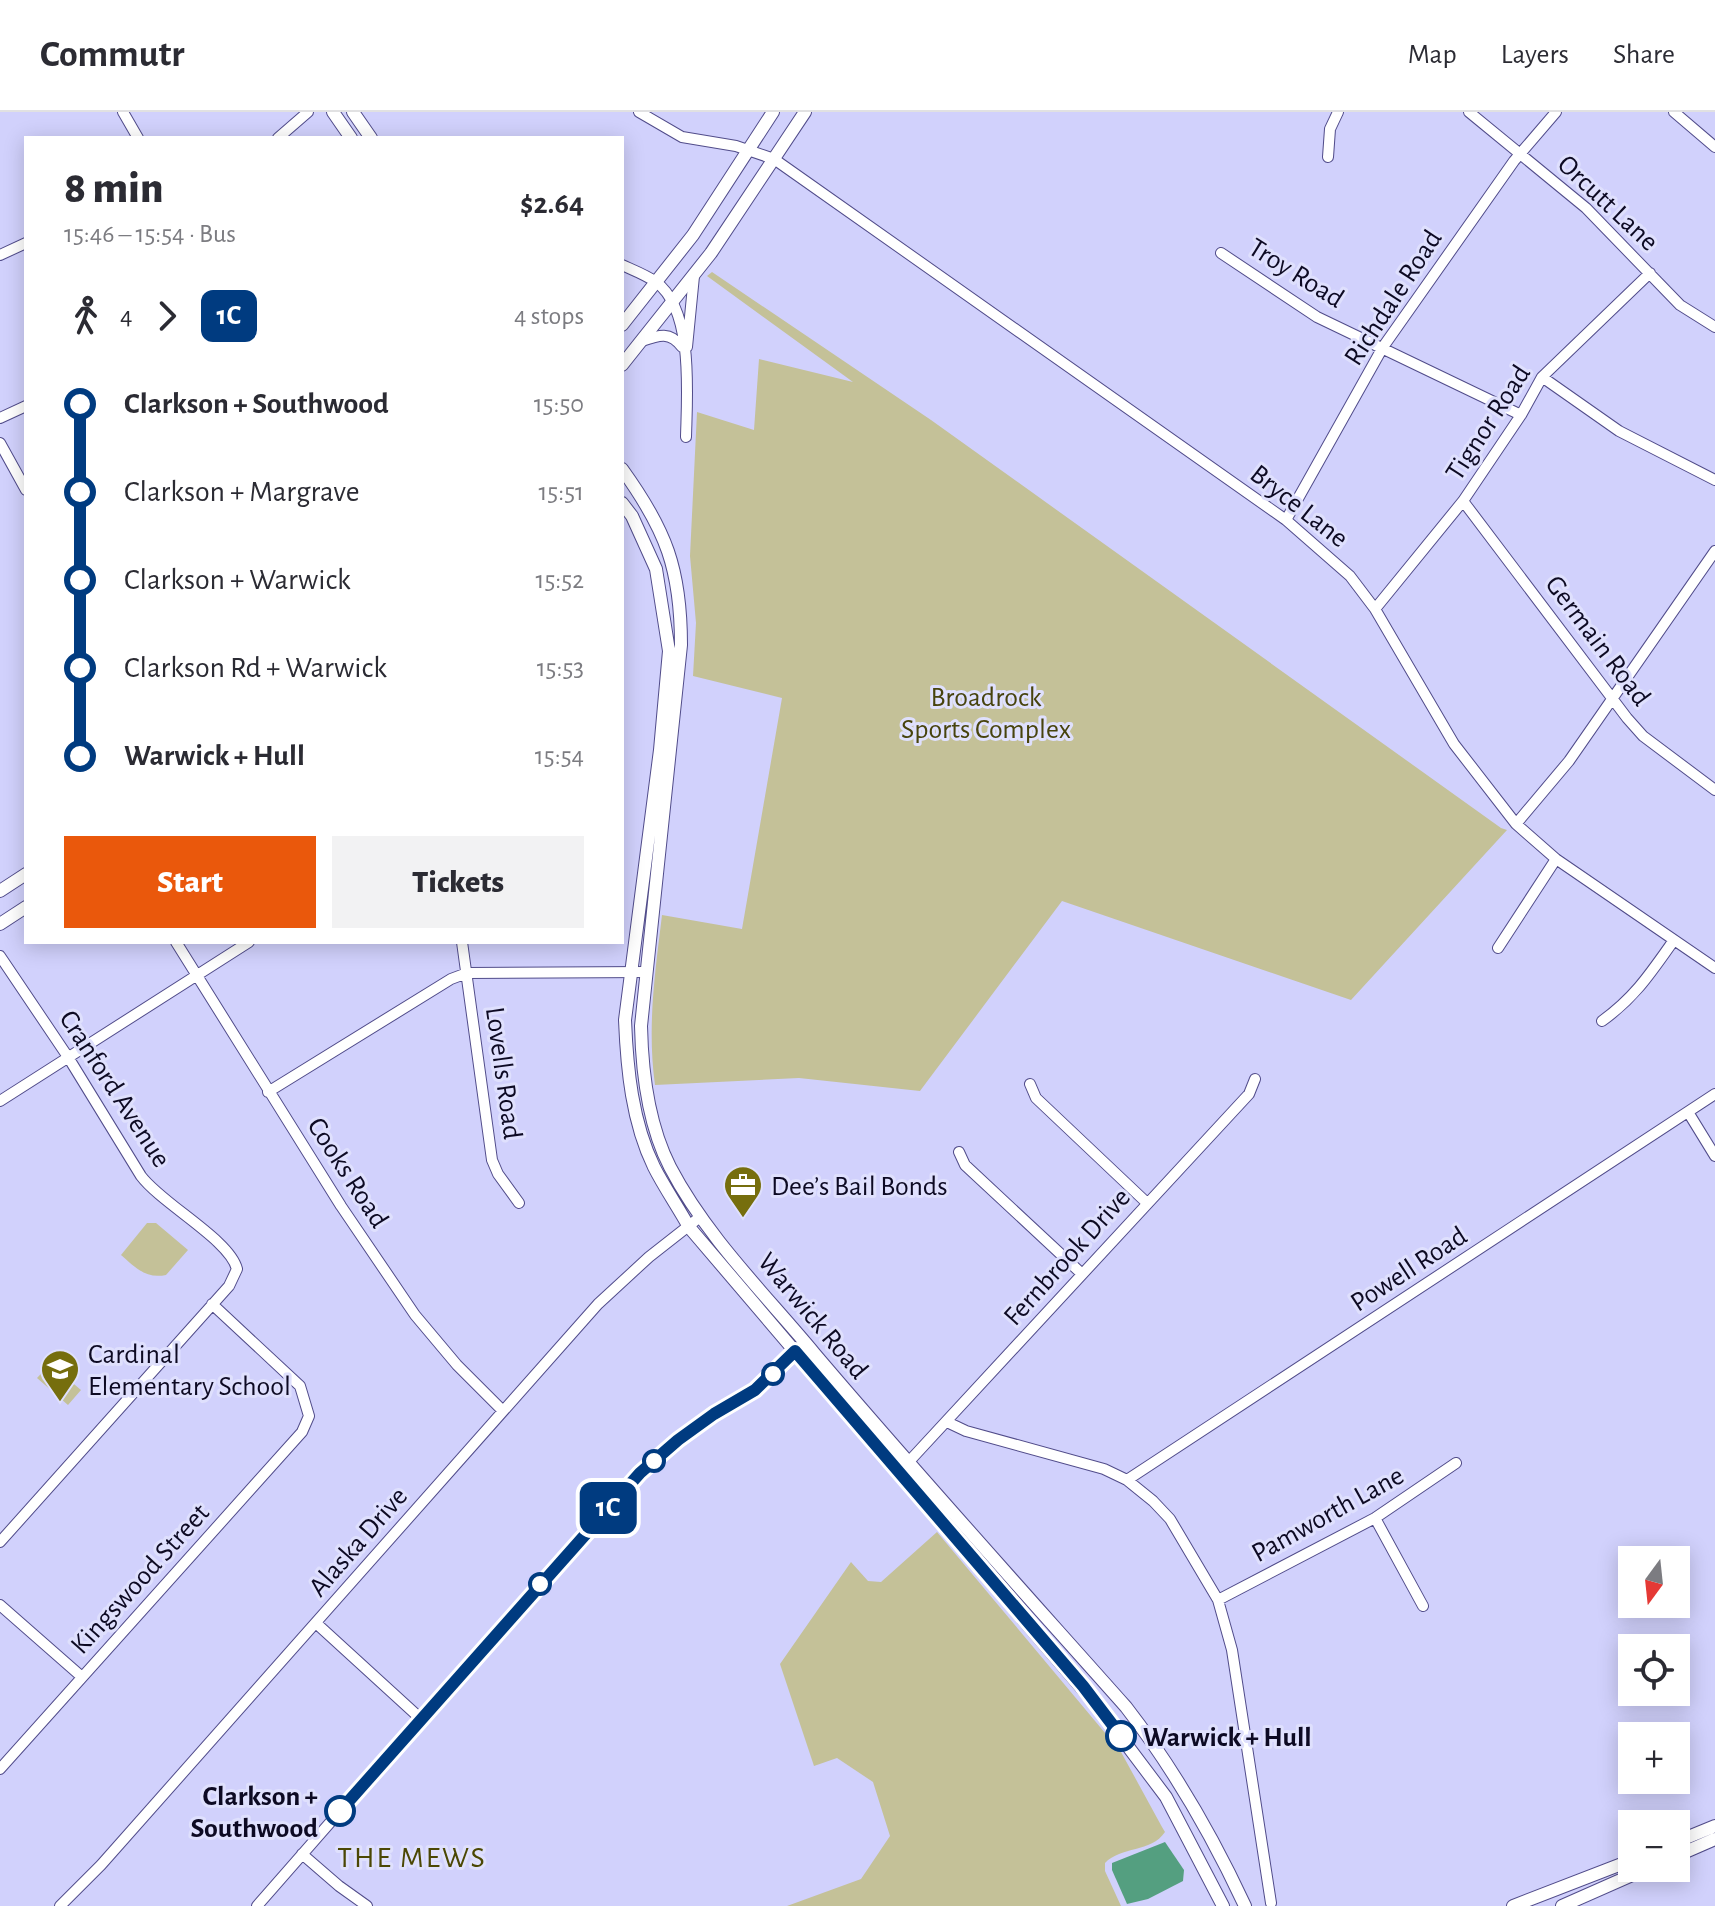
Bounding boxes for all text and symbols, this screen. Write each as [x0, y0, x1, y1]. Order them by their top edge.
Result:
text: Commutr [40, 36, 185, 74]
text: Map [1408, 41, 1457, 69]
text: Layers [1501, 41, 1569, 69]
text: Share [1613, 41, 1675, 69]
street label: Orcutt Lane [1552, 150, 1663, 257]
text: 8 min [64, 167, 164, 211]
text: $2.64 [520, 189, 584, 219]
text: 15:46 – 15:54 · Bus [64, 221, 236, 247]
street label: Richdale Road [1340, 225, 1448, 371]
street label: Troy Road [1243, 234, 1349, 314]
icon: walk [64, 294, 108, 338]
icon: forward [145, 294, 189, 338]
text: 1C [217, 302, 241, 330]
text: 4 [120, 303, 133, 329]
text: 4 stops [514, 303, 584, 329]
street label: Tignor Road [1441, 360, 1536, 486]
text: Clarkson + Southwood [124, 389, 389, 419]
text: 15:50 [534, 391, 584, 417]
street label: Bryce Lane [1245, 460, 1353, 553]
text: Clarkson + Margrave [124, 477, 359, 507]
text: 15:51 [538, 479, 584, 505]
text: Clarkson + Warwick [124, 565, 351, 595]
text: 15:52 [536, 567, 584, 593]
street label: Germain Road [1540, 571, 1655, 712]
text: Clarkson Rd + Warwick [124, 653, 387, 683]
text: 15:53 [537, 655, 584, 681]
park label: Broadrock Sports Complex [901, 684, 1071, 744]
text: Warwick + Hull [124, 741, 305, 771]
text: 15:54 [535, 743, 584, 769]
button: Start [64, 836, 316, 928]
button: Tickets [332, 836, 584, 928]
street label: Lovells Road [480, 1005, 526, 1141]
street label: Cranford Avenue [53, 1006, 175, 1173]
street label: Cooks Road [302, 1113, 393, 1233]
office icon: Dee’s Bail Bonds [722, 1164, 764, 1219]
place label: Dee’s Bail Bonds [771, 1173, 948, 1201]
street label: Fernbrook Drive [999, 1183, 1136, 1331]
street label: Powell Road [1346, 1222, 1472, 1317]
street label: Warwick Road [752, 1248, 873, 1385]
place label: Cardinal Elementary School [88, 1341, 291, 1401]
school or university icon: Cardinal Elementary School [39, 1348, 81, 1403]
unlabelled marker [762, 1363, 784, 1385]
unlabelled marker [643, 1450, 665, 1472]
street label: Pamworth Lane [1247, 1462, 1409, 1568]
street label: Alaska Drive [304, 1482, 413, 1602]
line badge: 1C [572, 1482, 644, 1534]
text: 1C [596, 1494, 620, 1522]
street label: Kingswood Street [66, 1499, 215, 1660]
north arrow [1618, 1546, 1690, 1618]
map controls [1618, 1546, 1690, 1882]
unlabelled marker [529, 1573, 551, 1595]
button: locate [1618, 1634, 1690, 1706]
marker: Warwick + Hull [1106, 1721, 1136, 1751]
button: + [1618, 1722, 1690, 1794]
place label: Warwick + Hull [1143, 1724, 1312, 1752]
place label: Clarkson + Southwood [190, 1783, 318, 1843]
marker: Clarkson + Southwood [325, 1796, 355, 1826]
button: − [1618, 1810, 1690, 1882]
district label: THE MEWS [337, 1843, 487, 1873]

